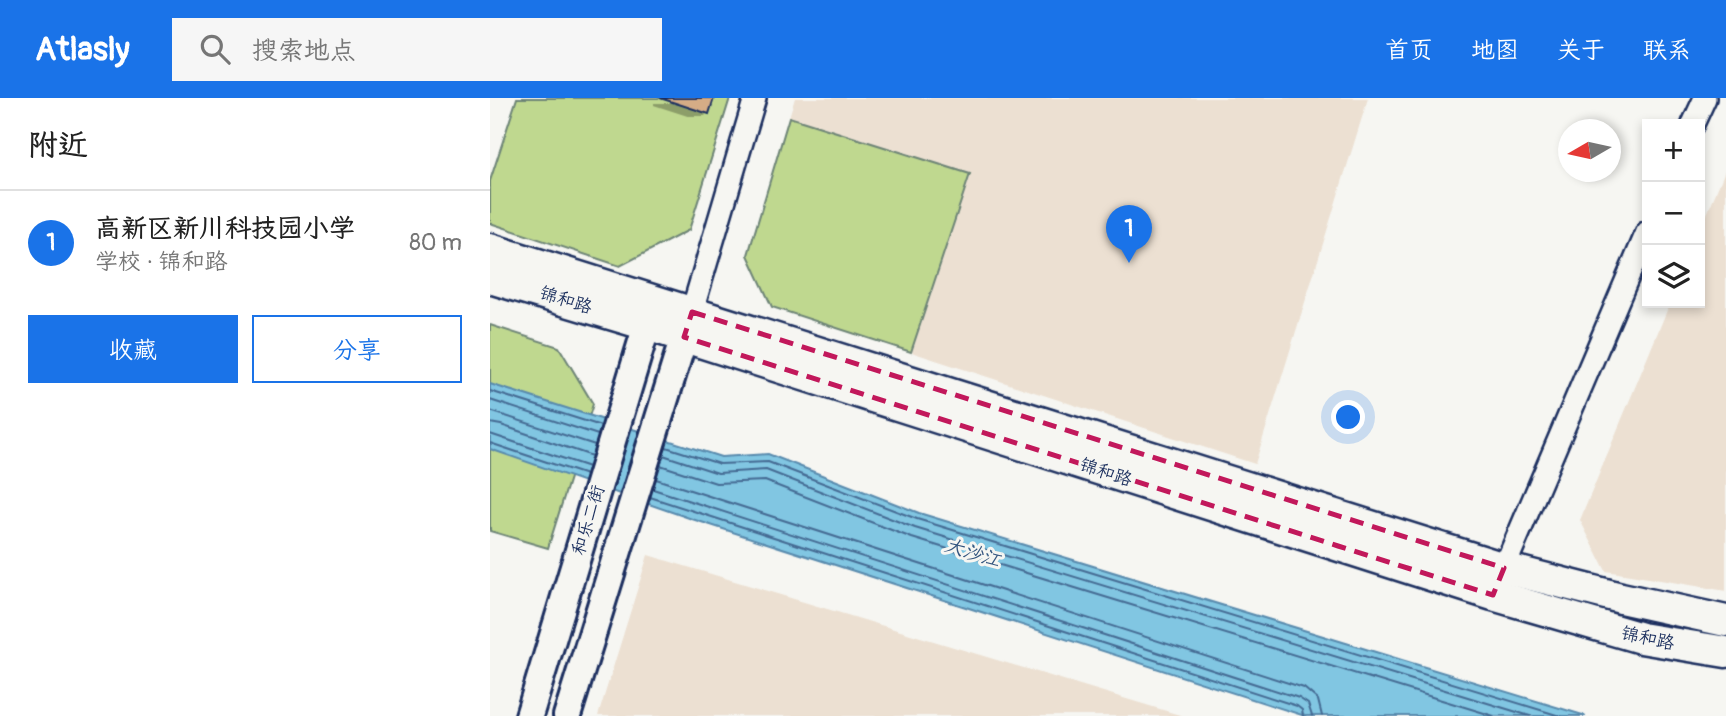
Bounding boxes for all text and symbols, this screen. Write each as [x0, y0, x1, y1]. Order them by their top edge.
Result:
search box [172, 18, 662, 81]
text: Atlasly [35, 29, 130, 70]
icon: search [196, 30, 234, 68]
text: 搜索地点 [252, 35, 356, 67]
text: 首页 [1385, 36, 1433, 65]
text: 地图 [1471, 36, 1519, 65]
text: 关于 [1557, 36, 1605, 65]
text: 联系 [1643, 36, 1691, 65]
north arrow [1558, 119, 1621, 182]
map controls [1642, 119, 1705, 308]
button: + [1642, 119, 1705, 182]
text: 附近 [28, 127, 88, 164]
button: − [1642, 182, 1705, 245]
pin: 1 [1106, 205, 1152, 263]
text: 高新区新川科技园小学 [95, 213, 355, 245]
text: 1 [47, 228, 56, 257]
text: 80 m [409, 228, 462, 257]
button: layers [1642, 245, 1705, 308]
text: 学校 · 锦和路 [95, 247, 227, 276]
street label: 锦和路 [537, 282, 595, 319]
button: 收藏 [28, 315, 238, 383]
button: 分享 [252, 315, 462, 383]
your location [1331, 400, 1365, 434]
street label: 锦和路 [1077, 453, 1135, 492]
street label: 和乐二街 [567, 482, 610, 558]
water label: 大沙江 [942, 533, 1004, 573]
street label: 锦和路 [1619, 622, 1677, 655]

